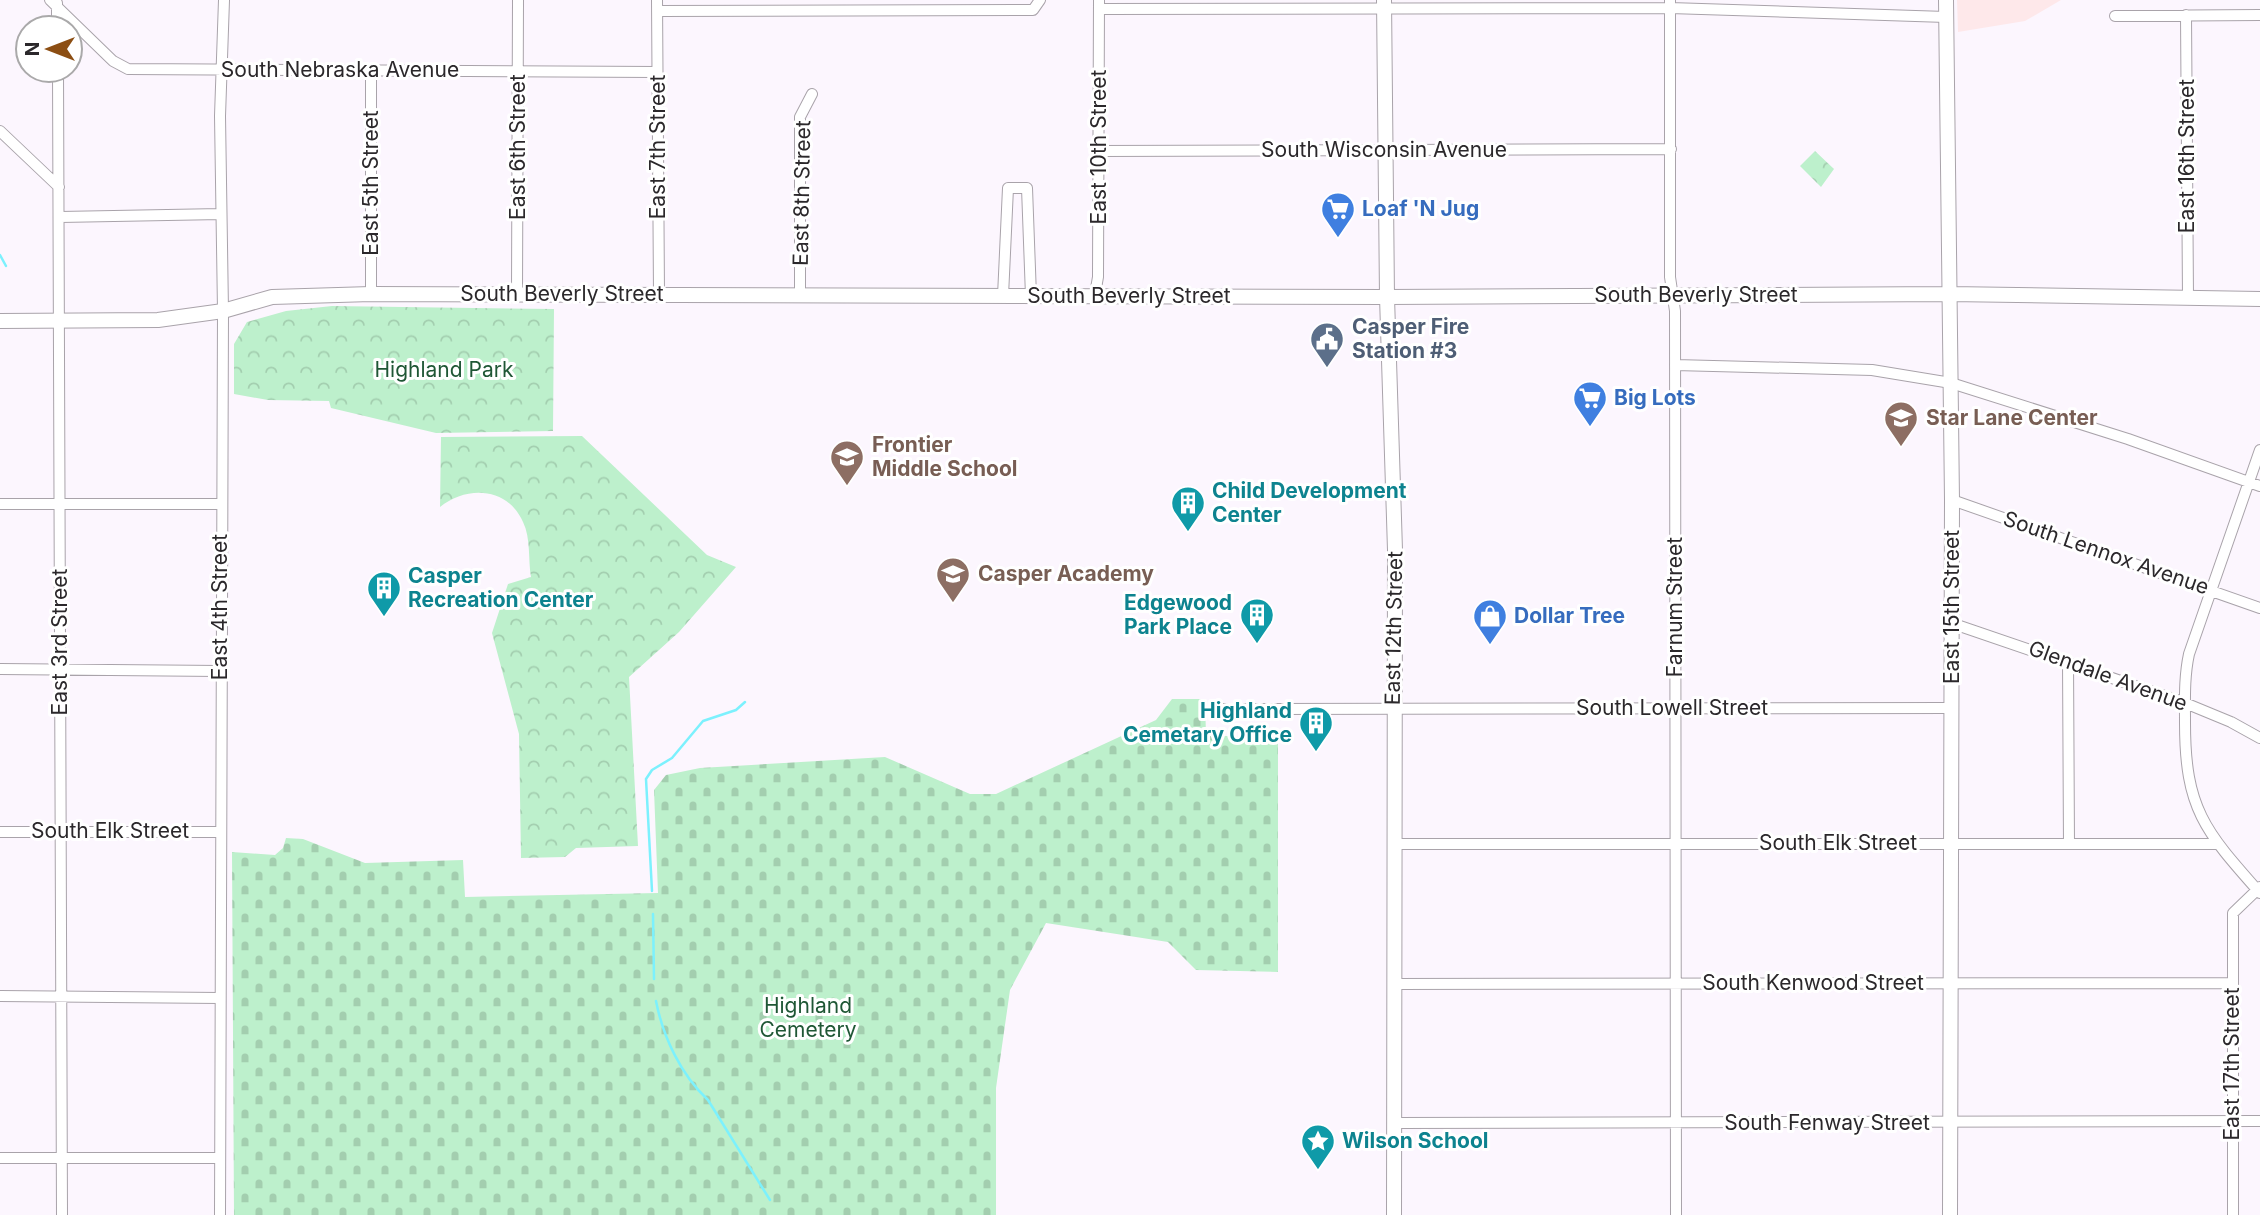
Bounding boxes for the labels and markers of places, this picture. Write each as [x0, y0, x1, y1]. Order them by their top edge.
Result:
supermarket icon: Loaf 'N Jug [1319, 190, 1357, 239]
place label: Loaf 'N Jug [1362, 196, 1479, 221]
place label: Casper Fire Station #3 [1352, 314, 1469, 363]
public building icon: Casper Fire Station #3 [1308, 320, 1346, 369]
supermarket icon: Big Lots [1571, 379, 1609, 428]
place label: Big Lots [1614, 385, 1696, 410]
school or university icon: Star Lane Center [1882, 399, 1920, 448]
place label: Star Lane Center [1926, 405, 2098, 430]
place label: Frontier Middle School [872, 432, 1018, 481]
school or university icon: Frontier Middle School [828, 438, 866, 487]
place label: Child Development Center [1212, 478, 1407, 527]
building icon: Child Development Center [1169, 484, 1207, 533]
school or university icon: Casper Academy [934, 555, 972, 604]
place label: Casper Academy [978, 561, 1154, 586]
place label: Casper Recreation Center [408, 563, 594, 612]
building icon: Casper Recreation Center [365, 569, 403, 618]
place label: Edgewood Park Place [1124, 590, 1232, 639]
building icon: Edgewood Park Place [1238, 596, 1276, 645]
shop icon: Dollar Tree [1471, 597, 1509, 646]
place label: Dollar Tree [1514, 603, 1625, 628]
place label: Highland Cemetary Office [1123, 698, 1292, 747]
building icon: Highland Cemetary Office [1297, 704, 1335, 753]
place icon: Wilson School [1299, 1122, 1337, 1171]
place label: Wilson School [1342, 1128, 1489, 1153]

